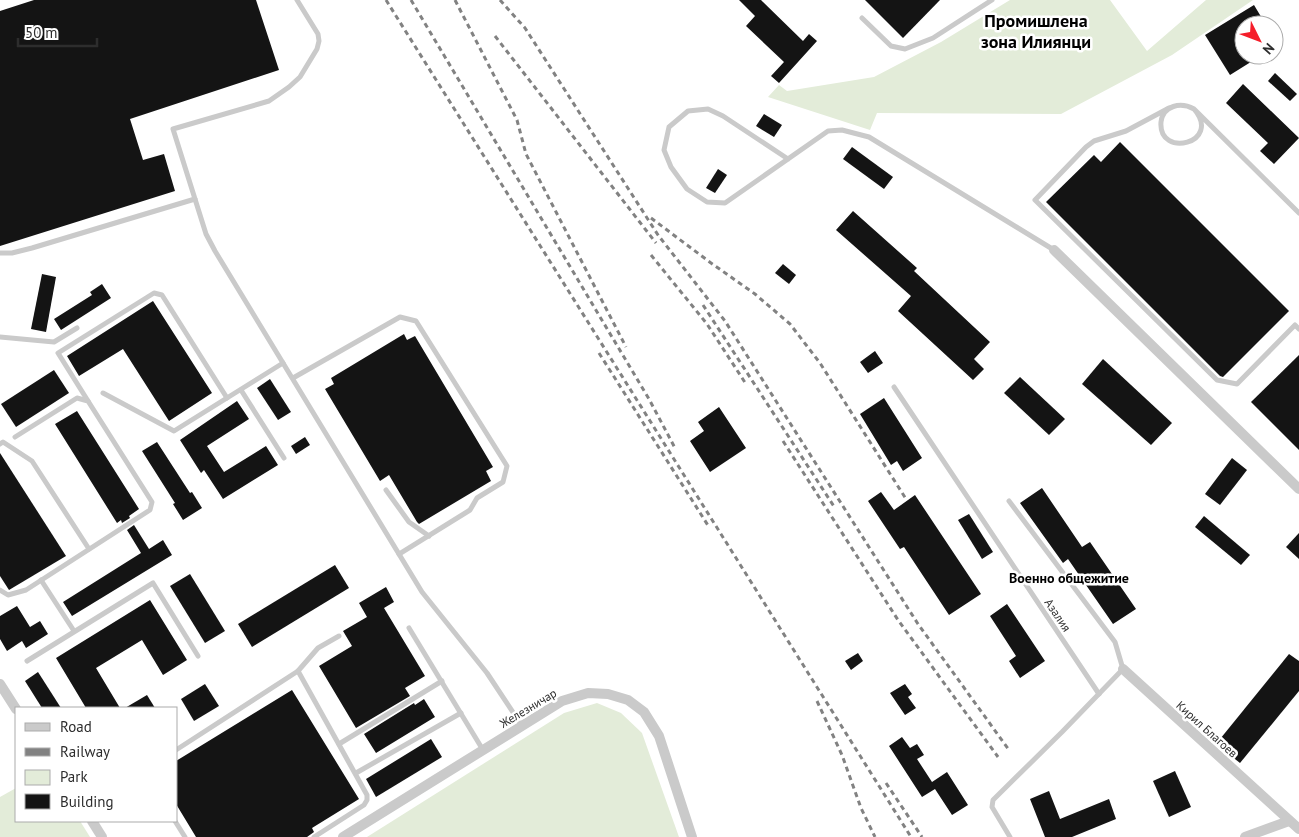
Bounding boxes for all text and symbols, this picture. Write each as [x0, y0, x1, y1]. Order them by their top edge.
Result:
district label: Промишлена зона Илиянци [981, 9, 1091, 53]
scale bar [18, 15, 96, 47]
north arrow [1234, 15, 1284, 65]
text: 50 m [25, 23, 58, 42]
text: N [1259, 39, 1278, 58]
district label: Военно общежитие [1009, 569, 1129, 587]
street label: Азалия [1042, 596, 1074, 634]
street label: Железничар [496, 685, 559, 731]
street label: Кирил Благоев [1173, 697, 1241, 761]
legend [15, 707, 178, 822]
text: Road [60, 717, 92, 736]
text: Railway [60, 742, 110, 761]
text: Park [60, 767, 88, 786]
text: Building [60, 792, 114, 811]

